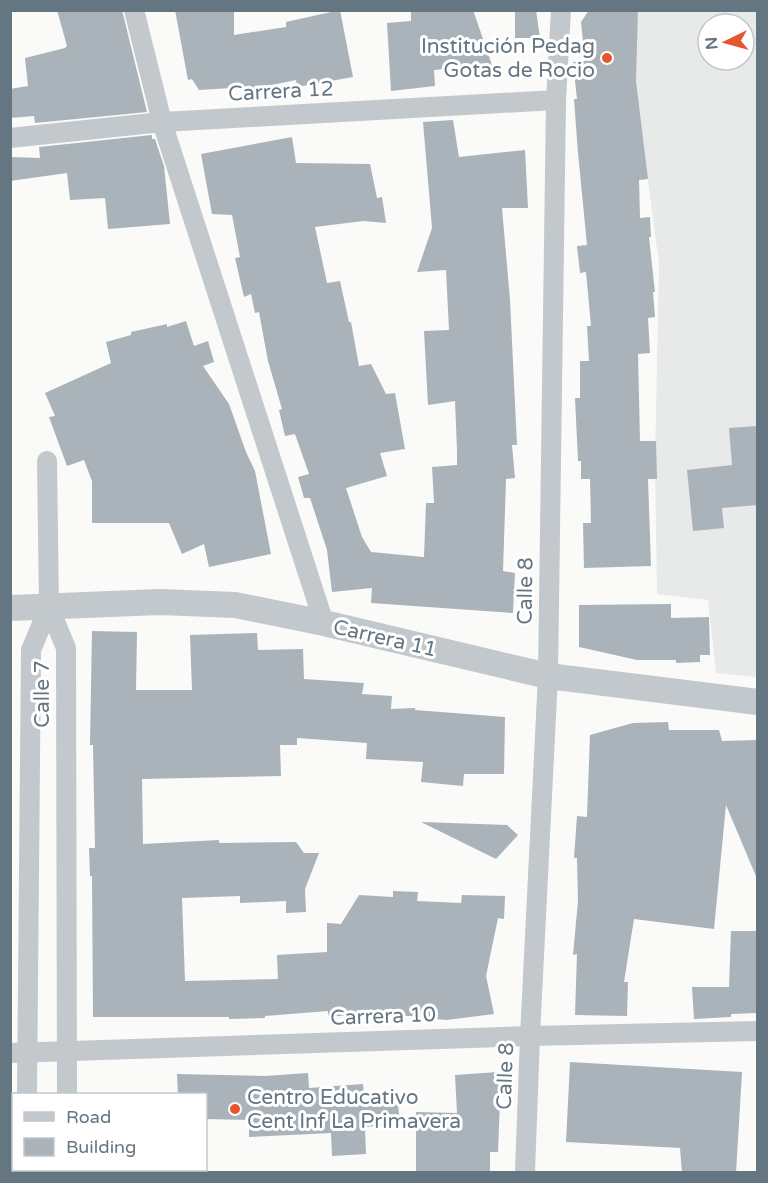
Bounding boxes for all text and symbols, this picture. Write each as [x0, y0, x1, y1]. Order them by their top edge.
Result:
north arrow [696, 12, 756, 72]
place label: Institución Pedag Gotas de Rocio [421, 34, 595, 83]
text: N [702, 36, 723, 50]
marker: Institución Pedag Gotas de Rocio [600, 51, 614, 65]
street label: Carrera 12 [228, 76, 334, 107]
street label: Calle 8 [512, 557, 539, 625]
street label: Carrera 11 [331, 614, 439, 663]
street label: Calle 7 [30, 660, 55, 728]
street label: Carrera 10 [330, 1002, 436, 1031]
street label: Calle 8 [492, 1042, 519, 1110]
place label: Centro Educativo Cent Inf La Primavera [247, 1085, 461, 1134]
legend [12, 1093, 207, 1171]
marker: Centro Educativo Cent Inf La Primavera [228, 1102, 242, 1116]
text: Road [66, 1106, 111, 1128]
text: Building [66, 1136, 136, 1158]

